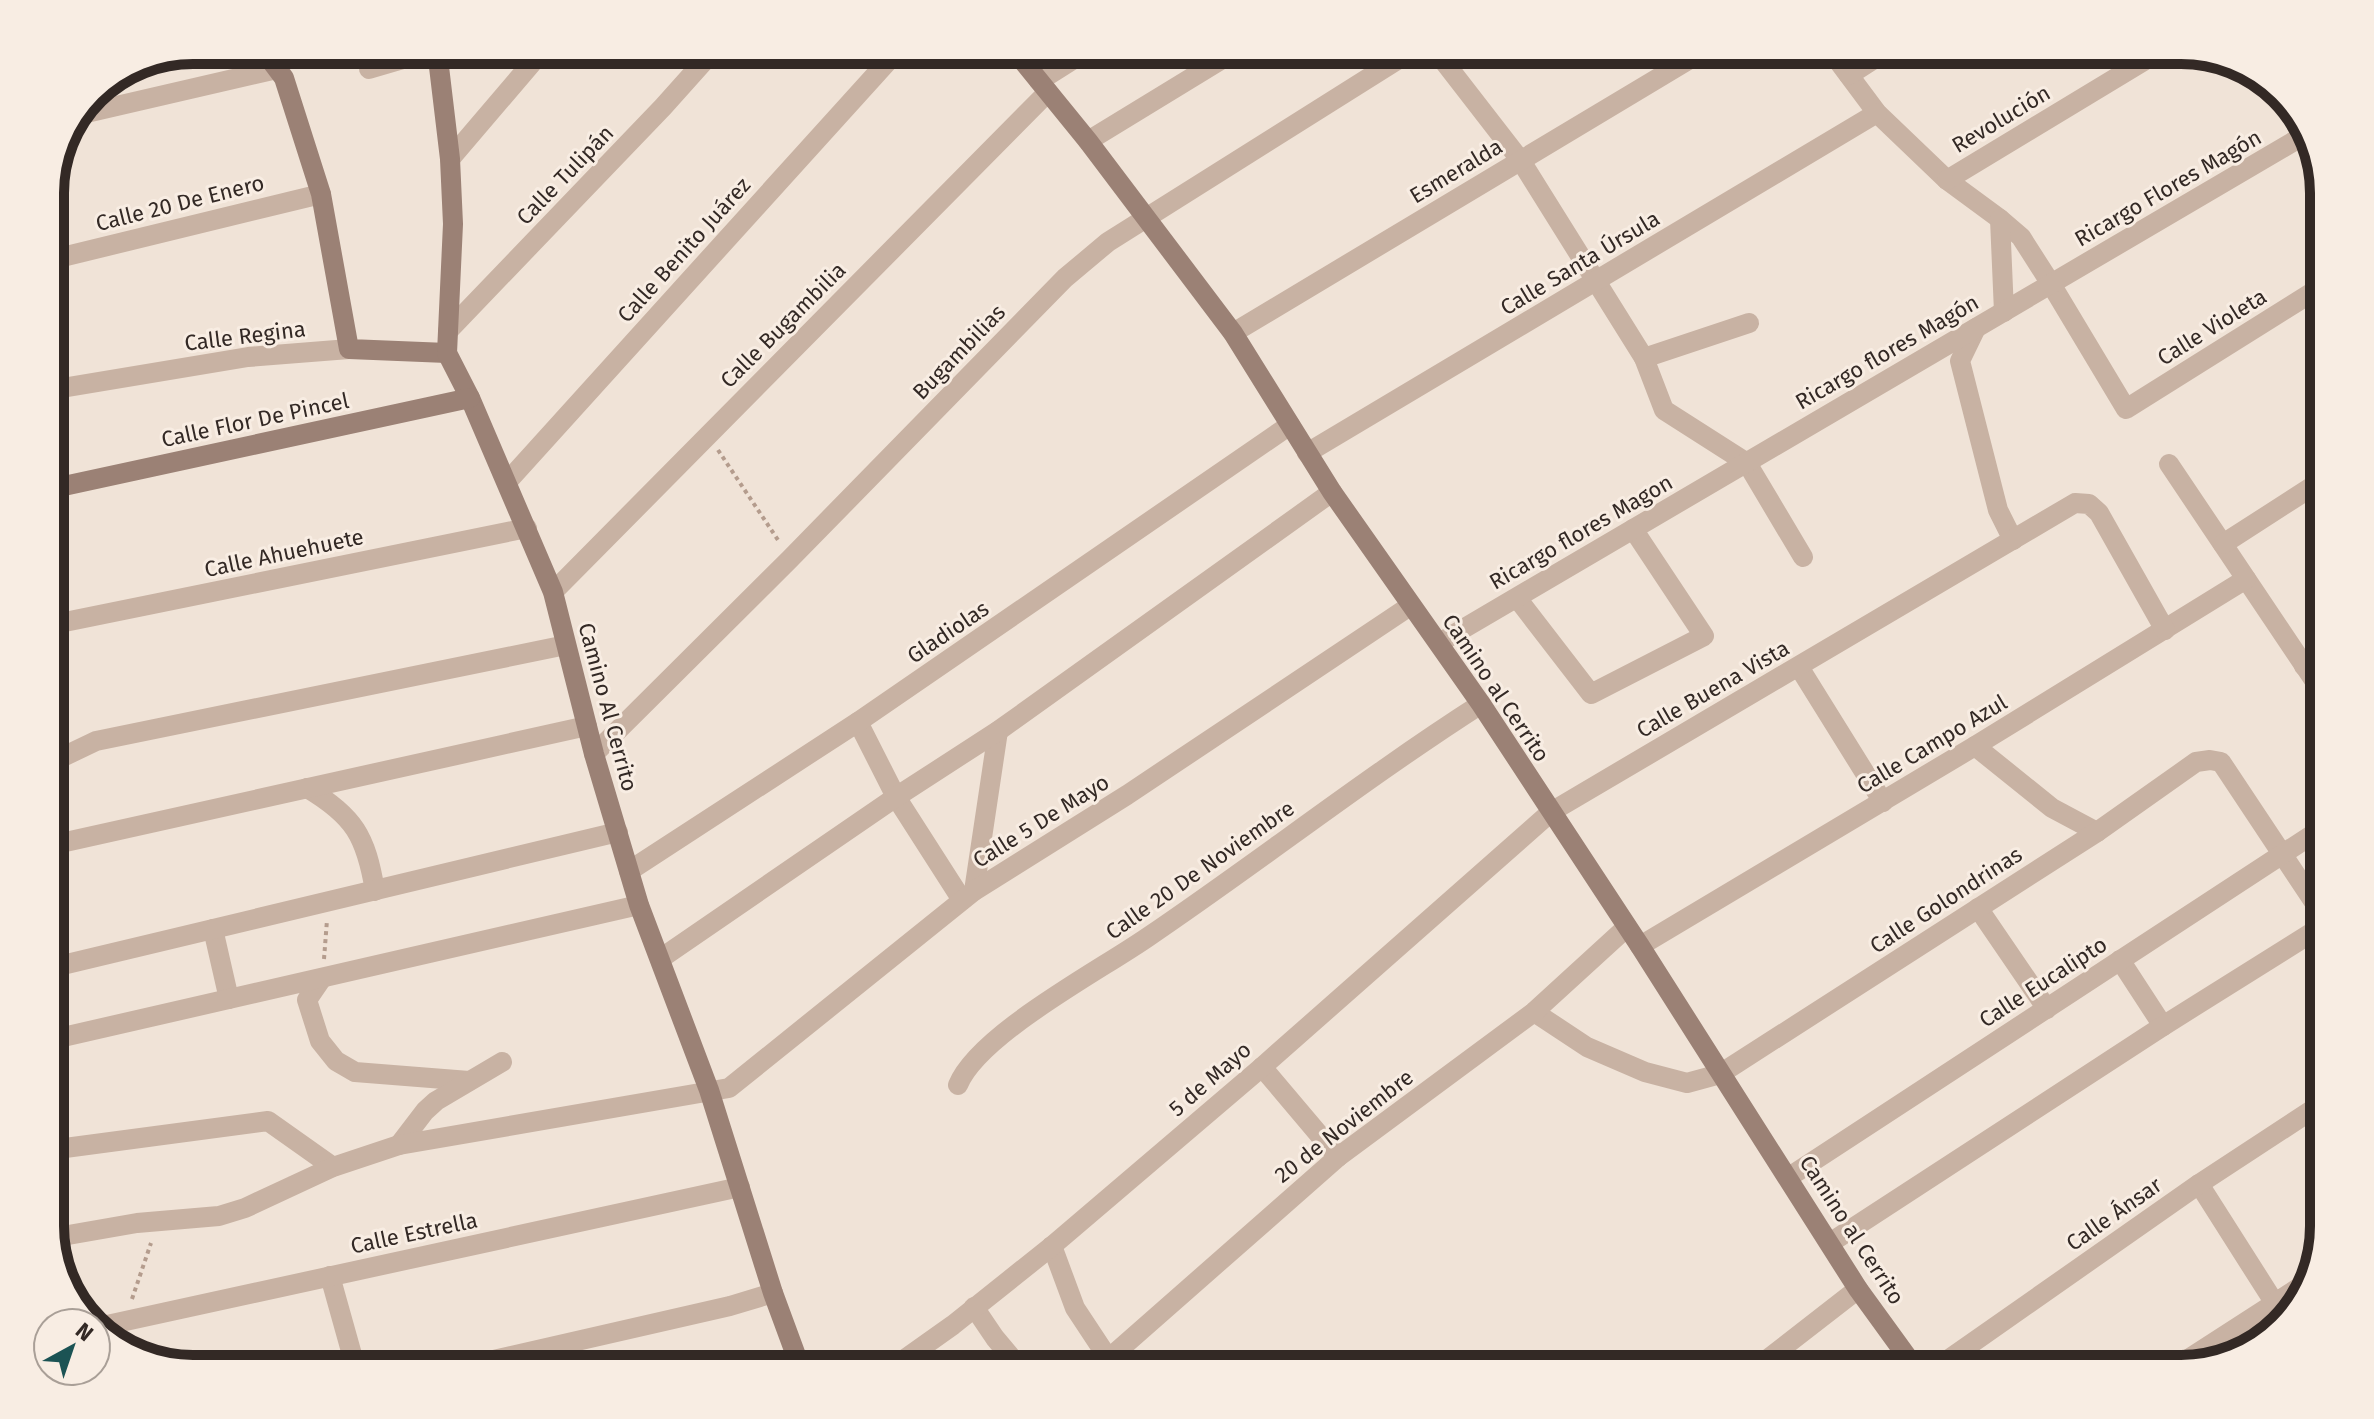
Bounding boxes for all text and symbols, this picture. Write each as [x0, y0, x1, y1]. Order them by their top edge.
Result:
street label: Revolución [1947, 79, 2055, 159]
street label: Calle Tulipán [511, 120, 619, 230]
street label: Ricargo Flores Magón [2070, 124, 2266, 252]
street label: Esmeralda [1405, 133, 1507, 209]
street label: Calle 20 De Enero [93, 169, 267, 237]
street label: Calle Benito Juárez [612, 172, 756, 328]
street label: Calle Santa Úrsula [1495, 205, 1665, 321]
street label: Calle Bugambilia [715, 257, 851, 393]
street label: Calle Violeta [2152, 283, 2272, 371]
street label: Ricargo flores Magón [1791, 289, 1983, 415]
street label: Bugambilias [907, 299, 1011, 405]
street label: Calle Regina [183, 315, 307, 357]
street label: Calle Flor De Pincel [159, 387, 351, 453]
street label: Ricargo flores Magon [1485, 469, 1677, 595]
street label: Calle Ahuehuete [202, 523, 366, 583]
street label: Gladiolas [902, 595, 994, 669]
street label: Camino al Cerrito [1437, 609, 1555, 767]
street label: Camino Al Cerrito [573, 620, 643, 794]
street label: Calle Buena Vista [1632, 634, 1794, 744]
street label: Calle Campo Azul [1852, 689, 2012, 799]
street label: Calle 5 De Mayo [968, 768, 1114, 874]
street label: Calle 20 De Noviembre [1101, 795, 1299, 945]
street label: Calle Golondrinas [1865, 841, 2027, 959]
street label: Calle Eucalipto [1974, 931, 2112, 1033]
street label: 5 de Mayo [1163, 1036, 1257, 1122]
street label: 20 de Noviembre [1269, 1063, 1419, 1189]
street label: Camino al Cerrito [1794, 1150, 1910, 1310]
street label: Calle Ánsar [2061, 1171, 2167, 1257]
street label: Calle Estrella [348, 1206, 480, 1260]
north arrow [32, 1307, 112, 1387]
text: N [70, 1317, 99, 1347]

